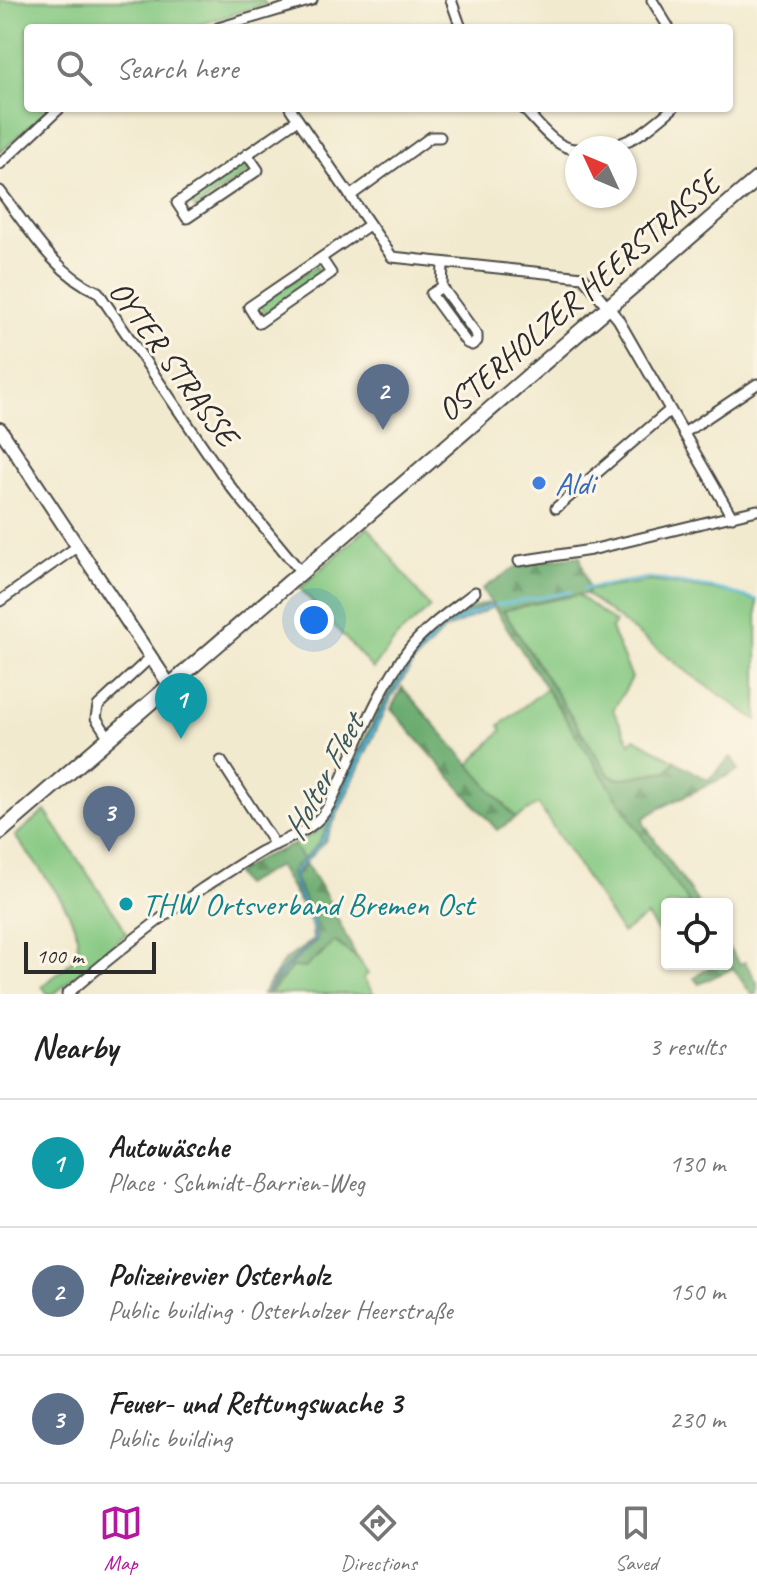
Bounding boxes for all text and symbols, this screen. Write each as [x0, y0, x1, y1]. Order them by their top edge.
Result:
search box [24, 24, 733, 112]
icon: search [52, 46, 96, 90]
text: Search here [116, 49, 238, 87]
north arrow [565, 136, 637, 208]
street label: OSTERHOLZER HEERSTRASSE [429, 160, 731, 430]
street label: OYTER STRASSE [100, 272, 250, 457]
pin: 2 [357, 364, 409, 430]
place label: Aldi [555, 463, 599, 504]
marker: Aldi [530, 474, 548, 492]
your location [294, 600, 334, 640]
pin: 1 [155, 673, 207, 739]
water label: Holter Fleet [272, 702, 376, 847]
pin: 3 [83, 786, 135, 852]
place label: THW Ortsverband Bremen Ost [142, 884, 477, 925]
marker: THW Ortsverband Bremen Ost [117, 895, 135, 913]
map controls [661, 898, 733, 970]
button: locate [661, 898, 733, 970]
scale bar [24, 938, 156, 974]
text: 100 m [36, 942, 83, 970]
text: Nearby [32, 1025, 118, 1068]
text: 3 results [649, 1030, 725, 1063]
text: Autowäsche [108, 1128, 229, 1166]
text: 1 [52, 1147, 64, 1180]
text: 130 m [669, 1147, 725, 1180]
text: Place · Schmidt-Barrien-Weg [108, 1166, 365, 1199]
text: Polizeirevier Osterholz [108, 1256, 329, 1294]
text: 2 [52, 1275, 64, 1308]
text: 150 m [669, 1275, 725, 1308]
text: Public building · Osterholzer Heerstraße [108, 1294, 452, 1327]
text: Feuer- und Rettungswache 3 [108, 1384, 402, 1422]
text: 3 [52, 1403, 64, 1436]
text: 230 m [669, 1403, 725, 1436]
text: Public building [108, 1422, 231, 1455]
tab: Map [99, 1501, 143, 1577]
tab: Directions [340, 1501, 417, 1577]
tab: Saved [614, 1501, 658, 1577]

